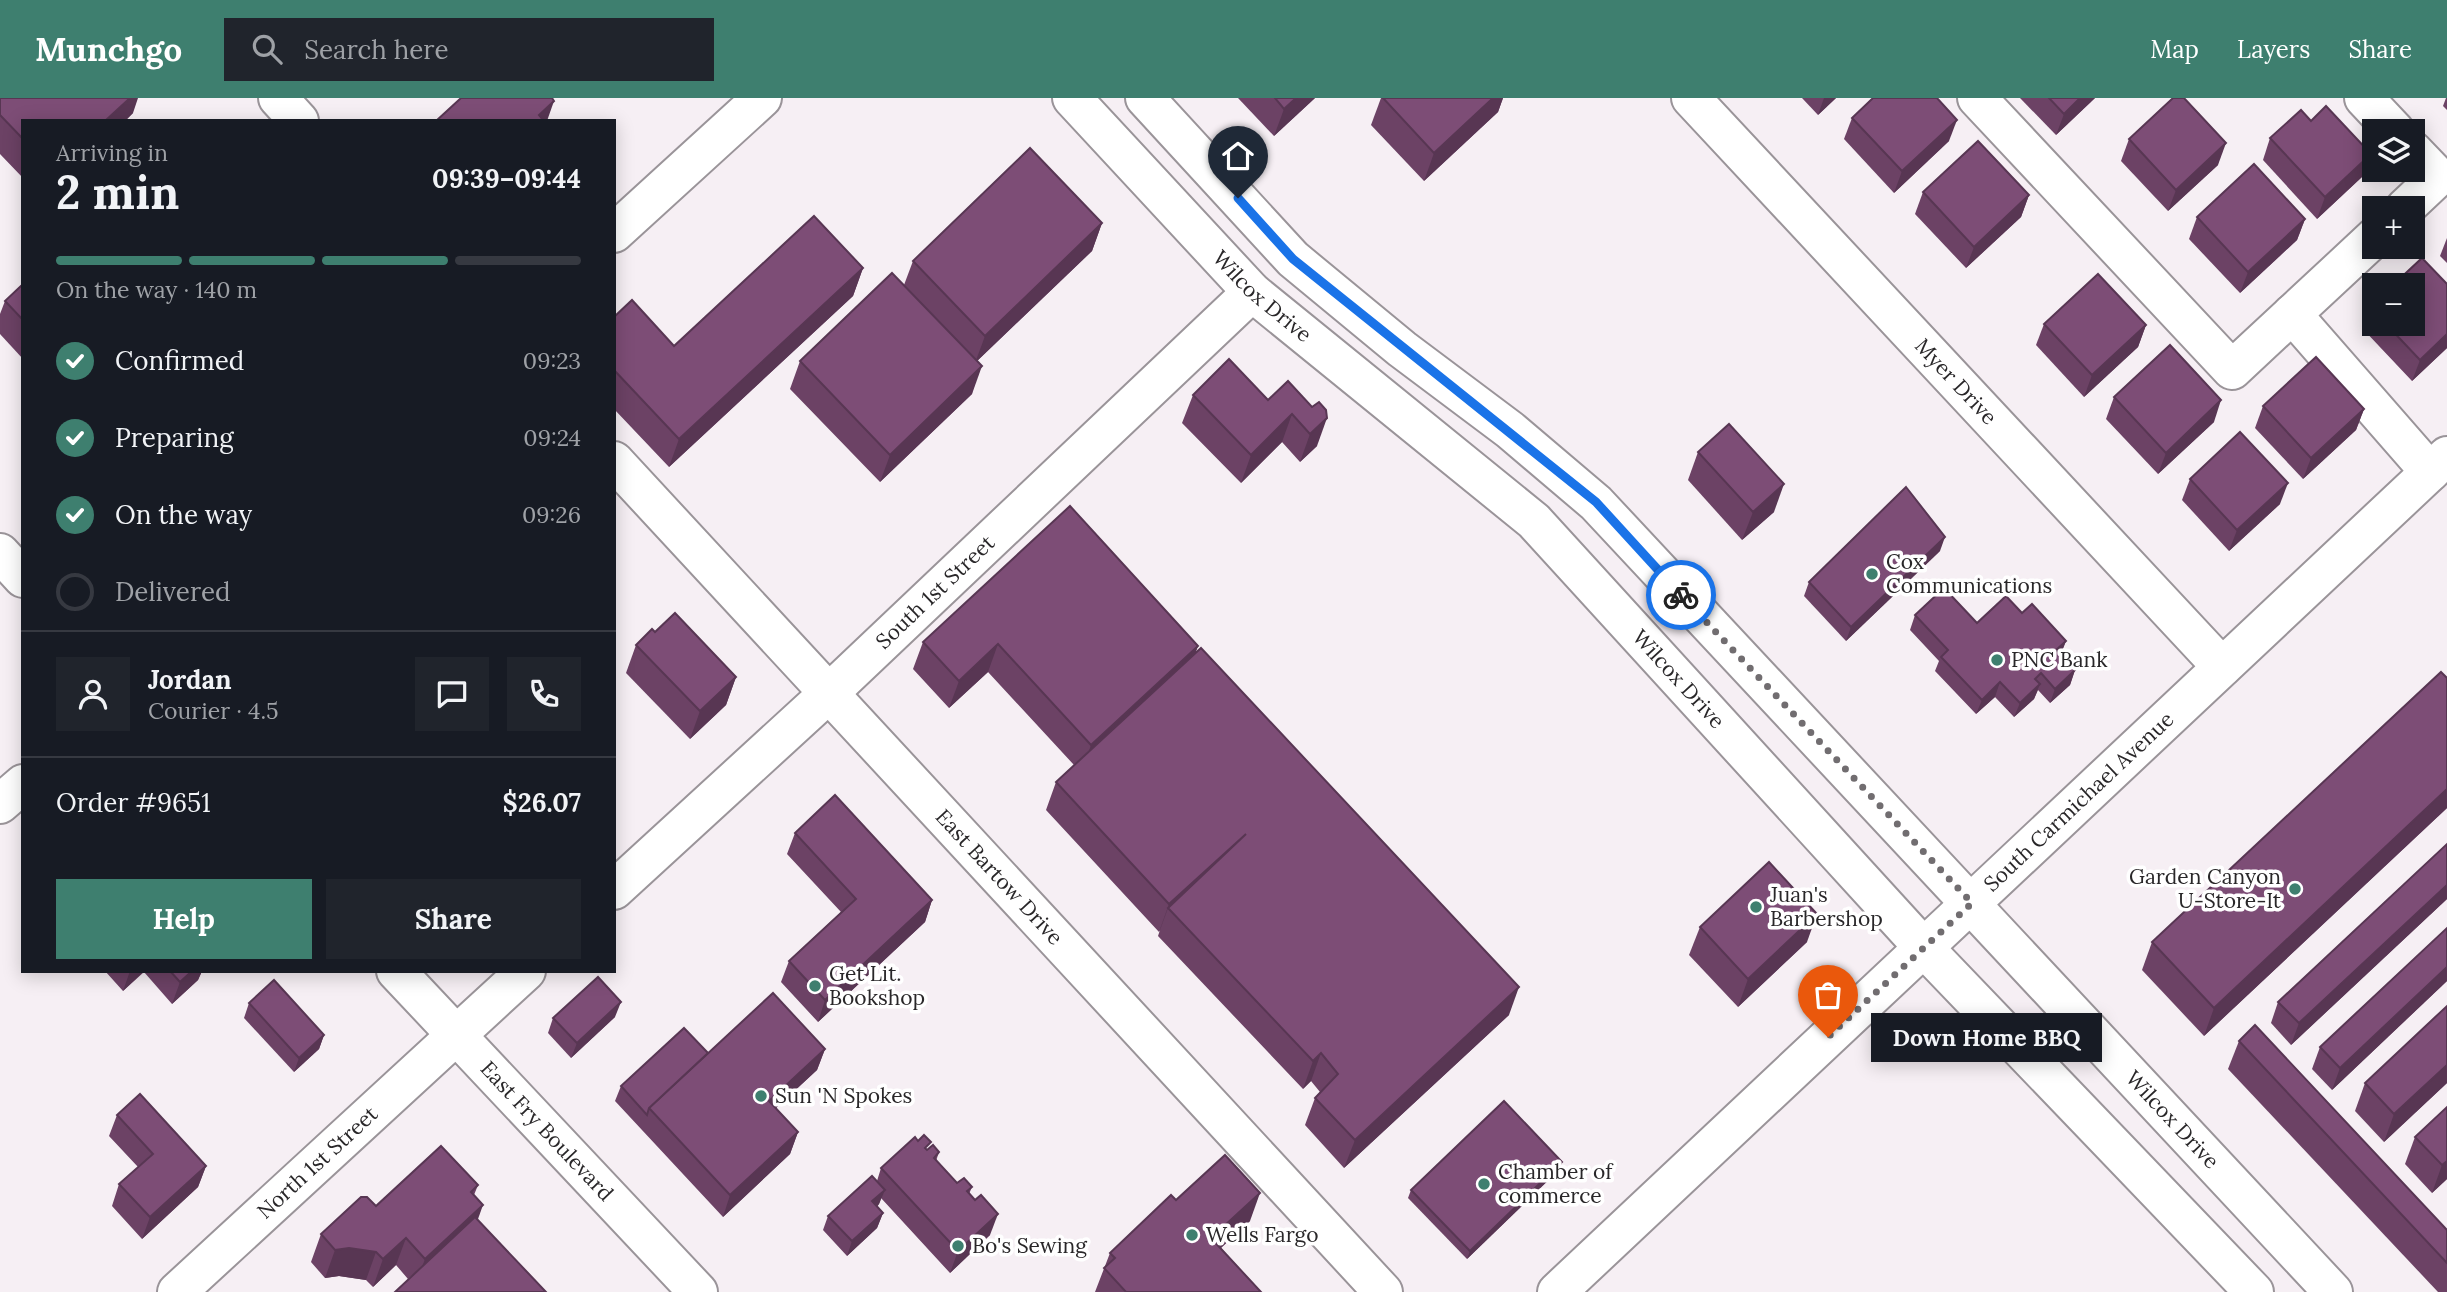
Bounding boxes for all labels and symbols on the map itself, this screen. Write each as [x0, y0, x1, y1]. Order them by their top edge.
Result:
pin [1208, 126, 1268, 198]
street label: Wilcox Drive [1207, 244, 1317, 348]
street label: Myer Drive [1909, 332, 2003, 430]
street label: South 1st Street [870, 529, 1001, 655]
place label: Cox Communications [1886, 548, 2052, 599]
courier [1646, 560, 1716, 630]
marker: Cox Communications [1864, 566, 1880, 582]
street label: Wilcox Drive [1627, 624, 1731, 734]
place label: PNC Bank [2011, 646, 2108, 673]
marker: PNC Bank [1989, 652, 2005, 668]
street label: South Carmichael Avenue [1978, 706, 2179, 897]
street label: East Bartow Drive [930, 803, 1069, 950]
place label: Garden Canyon U-Store-It [2129, 863, 2282, 914]
place label: Juan's Barbershop [1769, 881, 1883, 932]
marker: Garden Canyon U-Store-It [2287, 881, 2303, 897]
marker: Juan's Barbershop [1748, 899, 1764, 915]
place label: Get Lit. Bookshop [829, 960, 925, 1011]
pin [1798, 965, 1858, 1037]
marker: Get Lit. Bookshop [807, 978, 823, 994]
callout: Down Home BBQ [1870, 1012, 2101, 1062]
street label: East Fry Boulevard [475, 1055, 619, 1207]
street label: Wilcox Drive [2120, 1065, 2225, 1174]
place label: Sun 'N Spokes [775, 1082, 912, 1109]
marker: Sun 'N Spokes [753, 1088, 769, 1104]
street label: North 1st Street [251, 1100, 384, 1224]
place label: Chamber of commerce [1498, 1158, 1614, 1209]
marker: Chamber of commerce [1476, 1176, 1492, 1192]
place label: Wells Fargo [1206, 1221, 1318, 1248]
marker: Wells Fargo [1184, 1227, 1200, 1243]
place label: Bo's Sewing [972, 1232, 1087, 1259]
marker: Bo's Sewing [950, 1238, 966, 1254]

